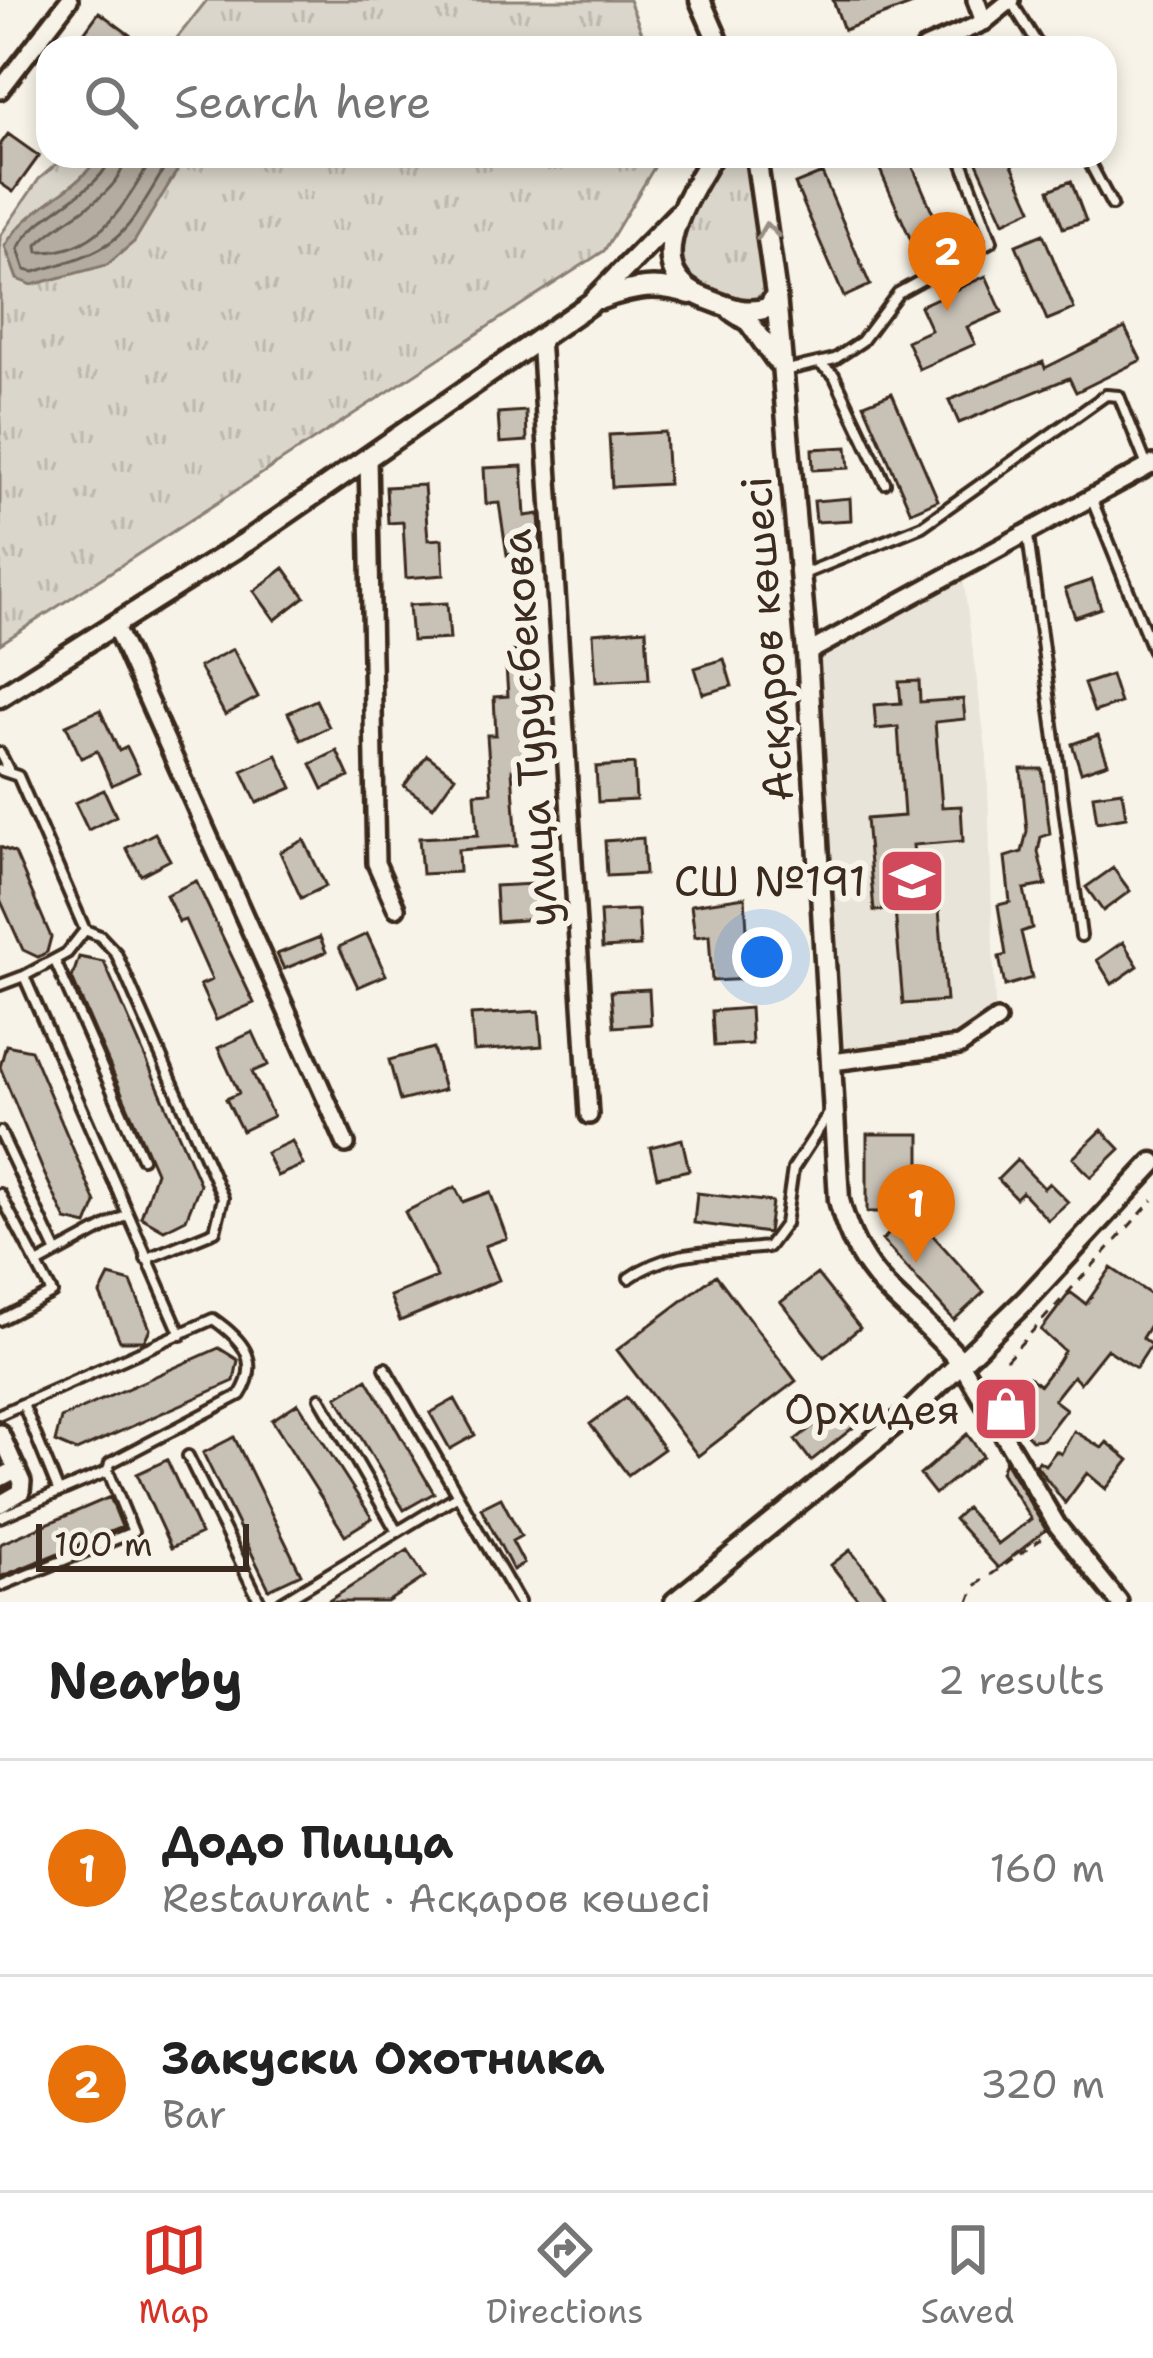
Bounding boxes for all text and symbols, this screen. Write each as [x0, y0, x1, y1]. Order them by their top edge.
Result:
search box [36, 36, 1117, 168]
icon: search [78, 69, 144, 135]
text: Search here [174, 72, 431, 132]
pin: 2 [908, 212, 986, 311]
one-way arrow [755, 221, 781, 241]
street label: Асқаров көшесі [728, 474, 806, 804]
street label: улица Турусбекова [487, 527, 571, 929]
school or university icon: СШ №191 [877, 846, 947, 916]
place label: СШ №191 [674, 853, 866, 909]
your location [732, 927, 792, 987]
pin: 1 [877, 1164, 955, 1263]
shop icon: Орхидея [971, 1374, 1041, 1444]
place label: Орхидея [784, 1381, 960, 1437]
scale bar [36, 1518, 249, 1571]
text: 100 m [54, 1522, 153, 1567]
text: Nearby [48, 1646, 243, 1714]
text: 2 results [938, 1654, 1105, 1706]
text: Додо Пицца [162, 1812, 454, 1872]
text: 1 [78, 1842, 96, 1894]
text: 160 m [990, 1842, 1105, 1894]
text: Restaurant · Асқаров көшесі [162, 1872, 711, 1924]
text: Закуски Охотника [162, 2028, 605, 2088]
text: 2 [73, 2058, 101, 2110]
text: 320 m [980, 2058, 1105, 2110]
text: Bar [162, 2088, 227, 2140]
tab: Map [139, 2217, 209, 2334]
tab: Directions [486, 2217, 644, 2334]
tab: Saved [921, 2217, 1014, 2334]

